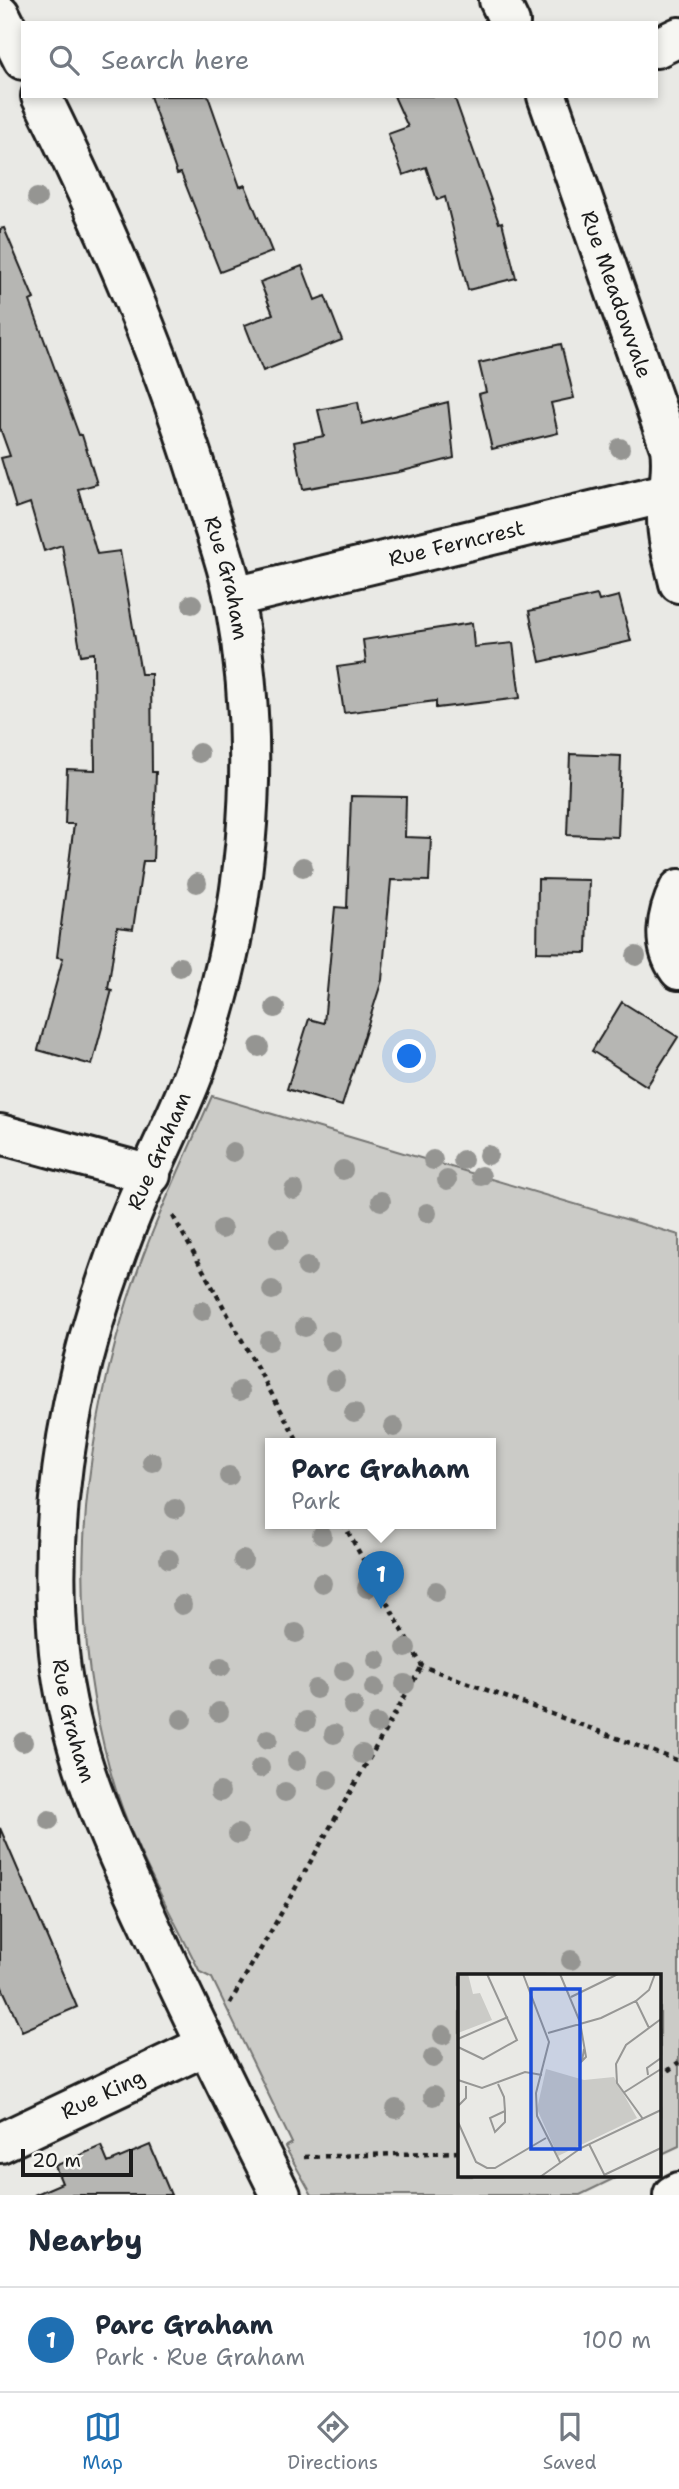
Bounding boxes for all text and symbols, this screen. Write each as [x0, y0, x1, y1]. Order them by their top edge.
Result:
search box [21, 21, 658, 98]
icon: search [45, 41, 83, 79]
text: Search here [101, 42, 250, 77]
street label: Rue Meadowvale [574, 207, 658, 382]
street label: Rue Graham [197, 513, 255, 642]
street label: Rue Ferncrest [386, 514, 528, 573]
your location [392, 1039, 426, 1073]
street label: Rue Graham [120, 1088, 198, 1214]
popup [265, 1438, 496, 1529]
text: Parc Graham [291, 1451, 470, 1486]
text: Park [291, 1486, 341, 1516]
pin: 1 [358, 1551, 404, 1609]
street label: Rue Graham [46, 1657, 102, 1786]
inset map [458, 1974, 662, 2178]
street label: Rue King [57, 2062, 150, 2126]
scale bar [21, 2146, 133, 2178]
text: 20 m [32, 2148, 81, 2173]
text: Nearby [28, 2220, 143, 2261]
text: Parc Graham [95, 2307, 273, 2342]
text: 1 [46, 2325, 56, 2355]
text: 100 m [582, 2325, 651, 2355]
text: Park · Rue Graham [95, 2342, 305, 2372]
tab: Map [82, 2408, 123, 2475]
tab: Directions [288, 2408, 378, 2475]
tab: Saved [543, 2408, 597, 2475]

